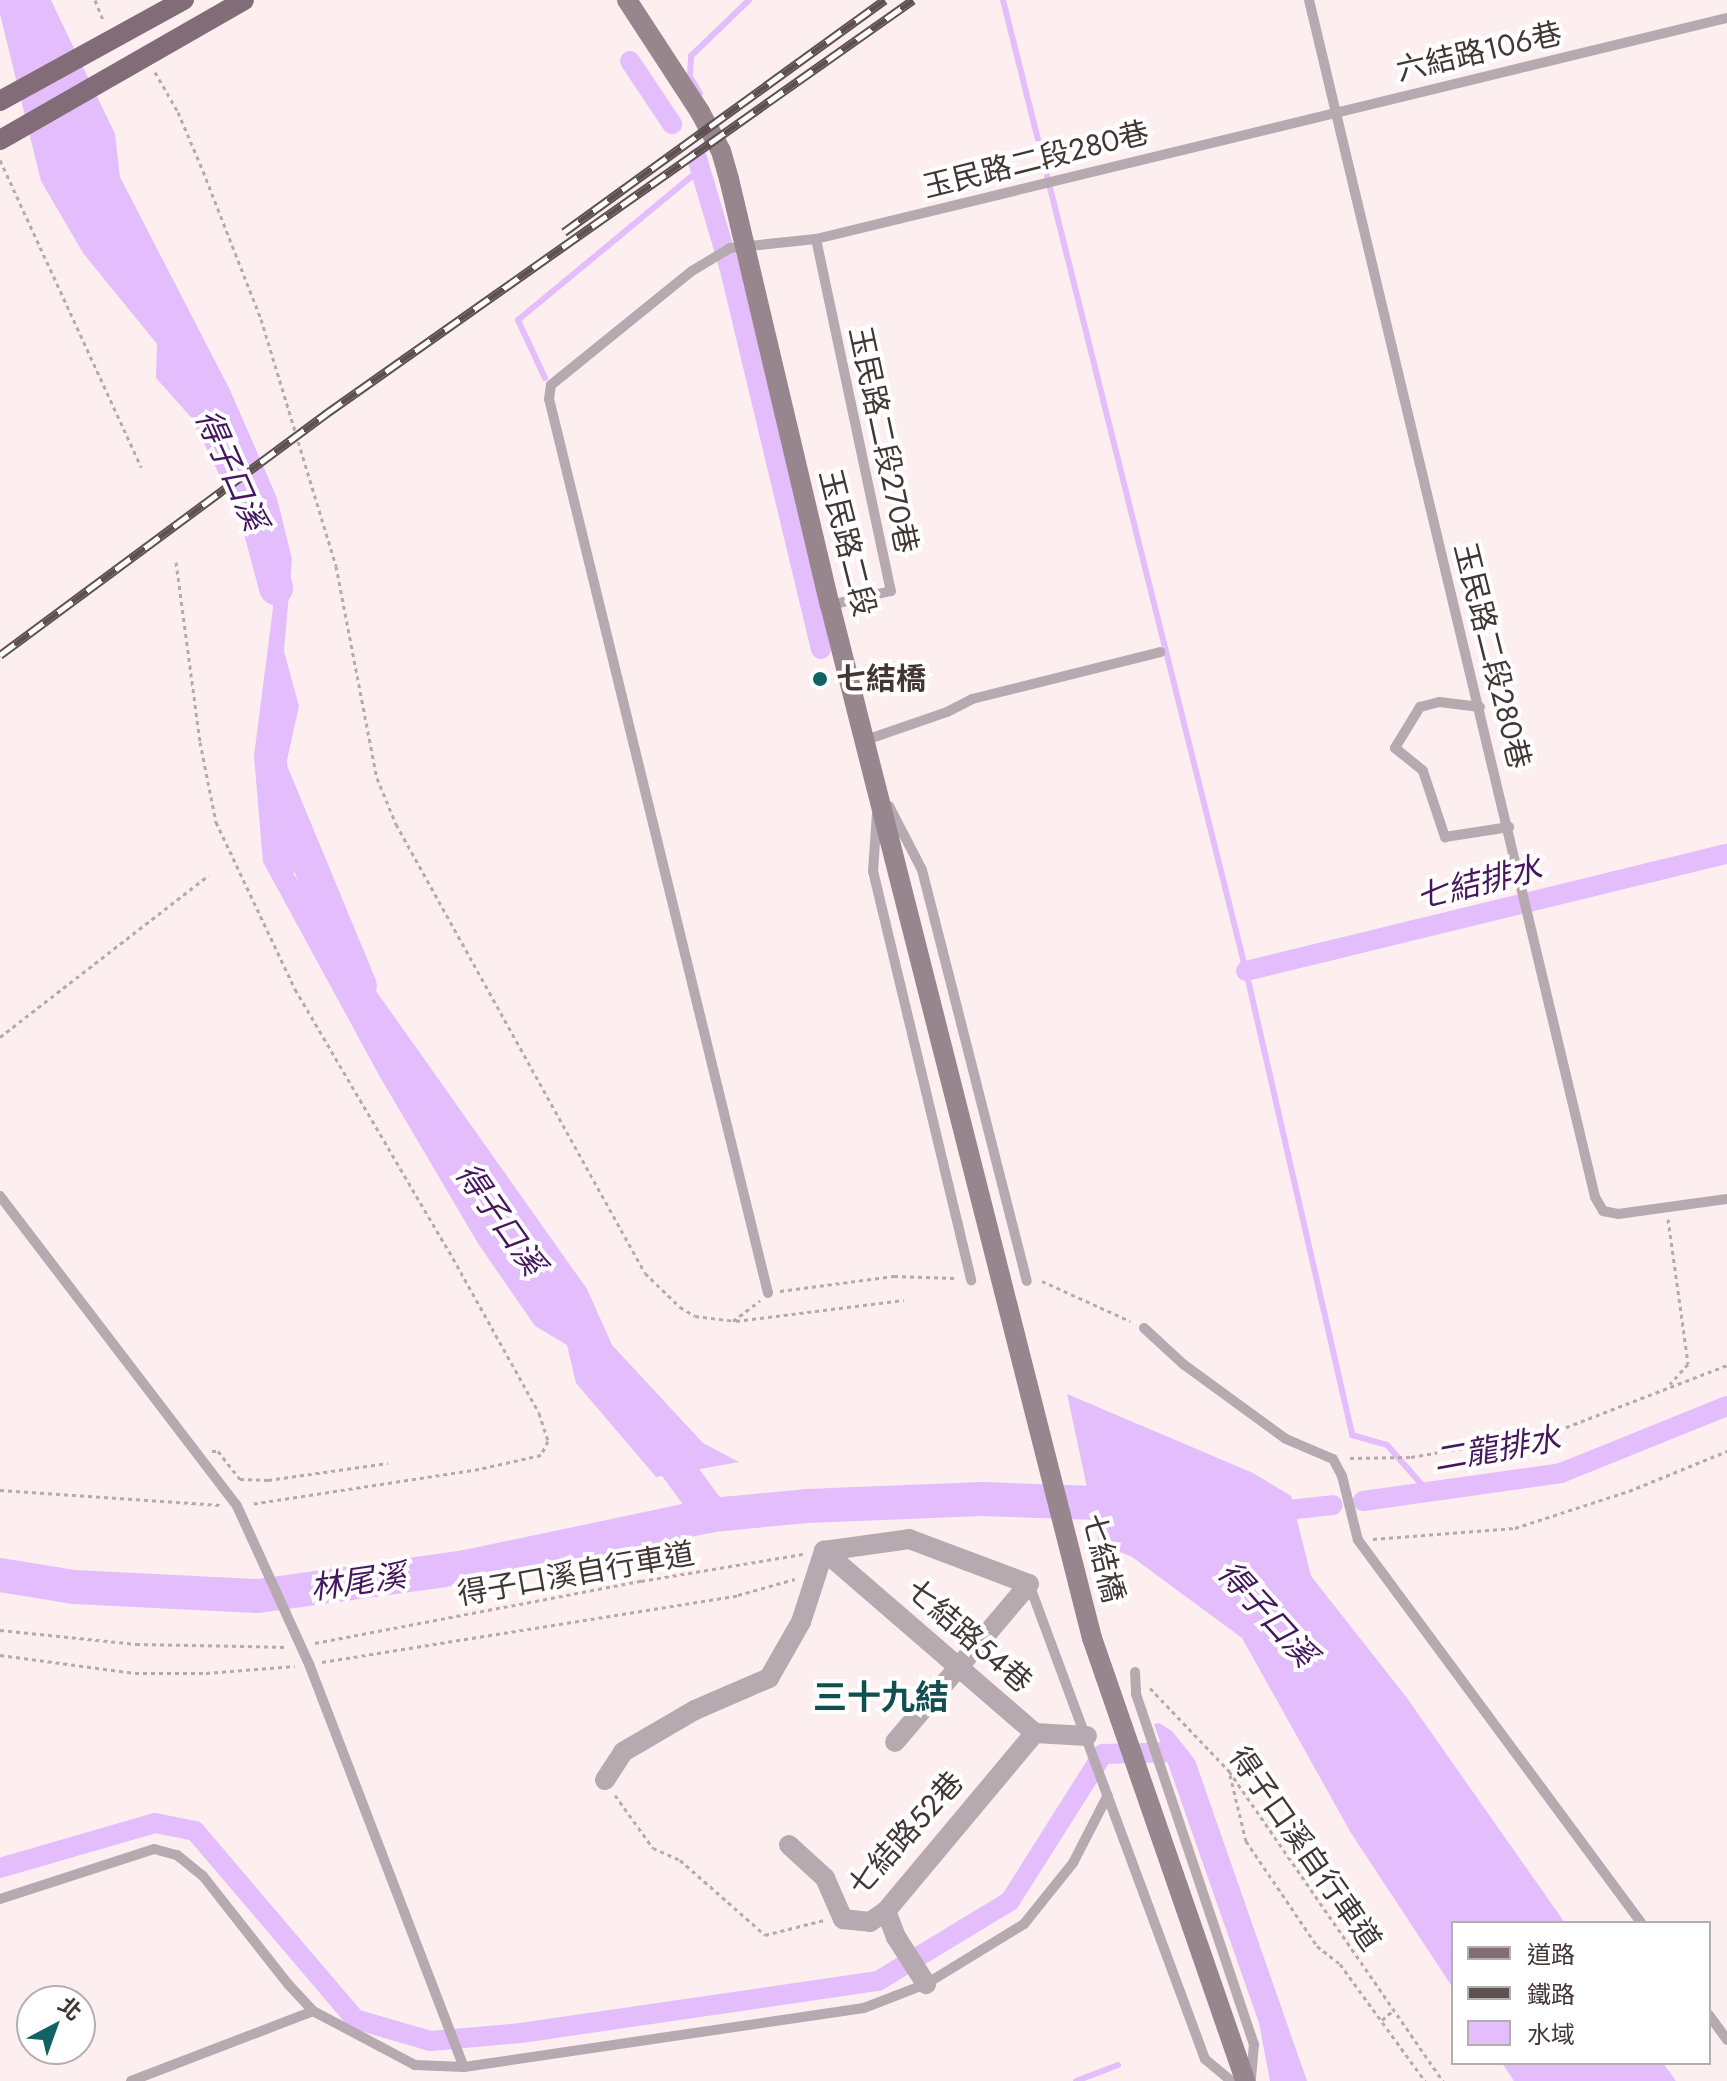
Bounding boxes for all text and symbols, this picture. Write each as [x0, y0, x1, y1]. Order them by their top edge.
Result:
street label: 六結路106巷 [1393, 15, 1565, 89]
street label: 玉民路二段280巷 [919, 115, 1153, 205]
street label: 玉民路二段270巷 [841, 323, 925, 557]
water label: 得子口溪 [187, 404, 275, 536]
street label: 玉民路二段 [811, 466, 883, 620]
street label: 玉民路二段280巷 [1447, 539, 1537, 773]
place label: 七結橋 [836, 661, 926, 697]
marker: 七結橋 [811, 670, 829, 688]
water label: 七結排水 [1412, 849, 1546, 917]
water label: 得子口溪 [448, 1156, 552, 1282]
water label: 二龍排水 [1431, 1419, 1563, 1479]
street label: 七結橋 [1075, 1510, 1131, 1606]
street label: 得子口溪自行車道 [455, 1535, 697, 1613]
water label: 得子口溪 [1210, 1554, 1324, 1674]
water label: 林尾溪 [308, 1556, 408, 1608]
street label: 七結路54巷 [899, 1572, 1039, 1700]
district label: 三十九結 [813, 1678, 949, 1718]
street label: 得子口溪自行車道 [1221, 1740, 1389, 1958]
street label: 七結路52巷 [841, 1765, 971, 1903]
legend [1451, 1921, 1711, 2065]
text: 道路 [1527, 1937, 1575, 1972]
text: 鐵路 [1527, 1977, 1575, 2012]
north arrow [16, 1985, 96, 2065]
text: 北 [52, 1989, 89, 2028]
text: 水域 [1527, 2017, 1575, 2052]

